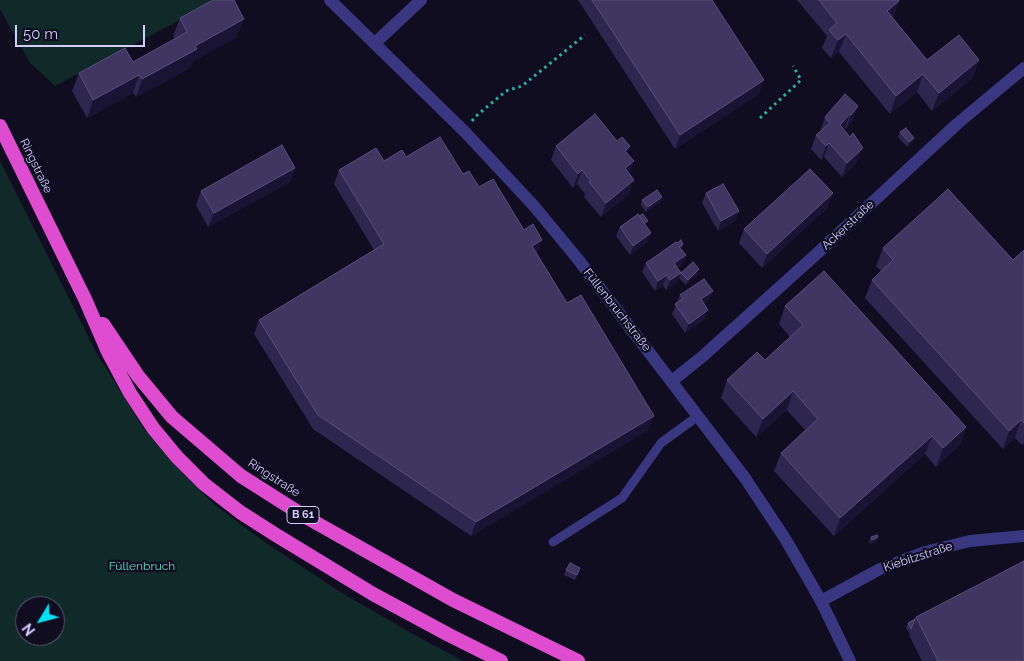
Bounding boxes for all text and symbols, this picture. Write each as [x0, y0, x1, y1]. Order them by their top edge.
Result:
scale bar [18, 15, 148, 47]
text: 50 m [23, 25, 58, 43]
street label: Ringstraße [17, 136, 55, 196]
street label: Ackerstraße [819, 197, 877, 253]
street label: Füllenbruchstraße [580, 266, 654, 354]
street label: Ringstraße [245, 456, 303, 500]
road number: B 61 [287, 506, 319, 524]
street label: Kiebitzstraße [882, 539, 954, 575]
park label: Füllenbruch [109, 559, 175, 573]
north arrow [15, 596, 65, 646]
text: N [19, 620, 38, 639]

